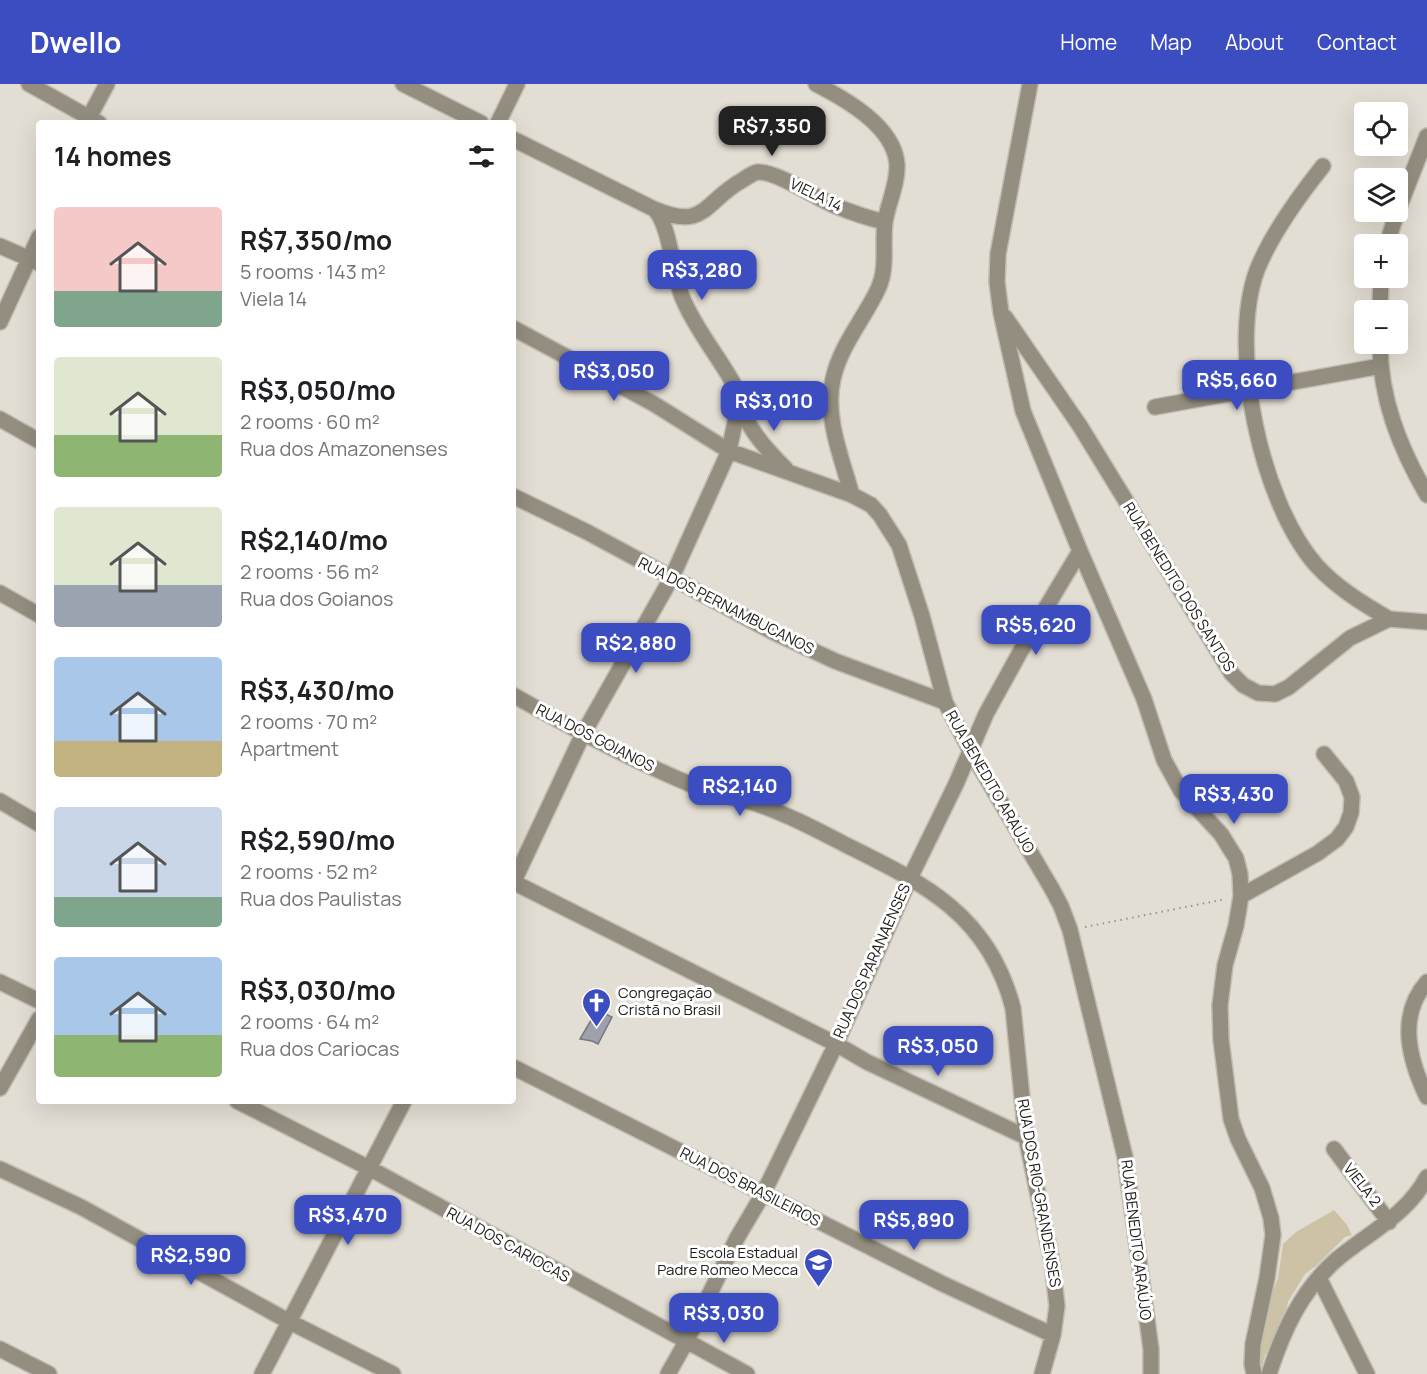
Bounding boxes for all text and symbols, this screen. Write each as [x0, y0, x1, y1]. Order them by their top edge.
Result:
text: Dwello [30, 23, 121, 61]
text: Home [1060, 28, 1117, 56]
text: Map [1150, 28, 1192, 56]
text: About [1225, 28, 1284, 56]
text: Contact [1317, 28, 1397, 56]
map controls [1354, 102, 1408, 354]
button: locate [1354, 102, 1408, 156]
pin: R$7,350 [717, 106, 827, 157]
text: R$7,350 [733, 112, 811, 139]
text: 14 homes [54, 138, 172, 174]
icon: filters [465, 140, 498, 173]
button: layers [1354, 168, 1408, 222]
street label: VIELA 14 [786, 173, 846, 216]
text: R$7,350/mo [240, 222, 392, 258]
icon: home [102, 231, 174, 303]
button: + [1354, 234, 1408, 288]
pin: R$3,280 [647, 250, 757, 301]
text: R$3,280 [662, 256, 742, 283]
text: 5 rooms · 143 m² [240, 258, 386, 285]
text: Viela 14 [240, 285, 307, 312]
button: − [1354, 300, 1408, 354]
pin: R$3,050 [559, 351, 669, 402]
text: R$3,050 [573, 357, 655, 384]
pin: R$5,660 [1182, 360, 1292, 411]
text: R$5,660 [1196, 366, 1278, 393]
text: R$3,050/mo [240, 372, 396, 408]
icon: home [102, 381, 174, 453]
pin: R$3,010 [719, 381, 829, 432]
text: R$3,010 [735, 387, 813, 414]
text: 2 rooms · 60 m² [240, 408, 380, 435]
text: Rua dos Amazonenses [240, 435, 448, 462]
street label: RUA BENEDITO DOS SANTOS [1119, 498, 1240, 676]
text: R$2,140/mo [240, 522, 388, 558]
icon: home [102, 531, 174, 603]
street label: RUA DOS PERNAMBUCANOS [635, 552, 818, 659]
text: 2 rooms · 56 m² [240, 558, 379, 585]
text: Rua dos Goianos [240, 585, 393, 612]
pin: R$5,620 [981, 605, 1091, 656]
text: R$5,620 [995, 611, 1077, 638]
pin: R$2,880 [581, 623, 691, 674]
text: R$2,880 [595, 629, 677, 656]
text: R$3,430/mo [240, 672, 394, 708]
icon: home [102, 681, 174, 753]
street label: RUA DOS GOIANOS [533, 699, 658, 776]
street label: RUA BENEDITO ARAÚJO [941, 707, 1040, 857]
text: 2 rooms · 70 m² [240, 708, 377, 735]
text: Apartment [240, 735, 339, 762]
pin: R$2,140 [685, 766, 795, 817]
text: R$2,140 [702, 772, 778, 799]
pin: R$3,430 [1179, 774, 1289, 825]
text: R$3,430 [1194, 780, 1274, 807]
text: R$2,590/mo [240, 822, 395, 858]
icon: home [102, 831, 174, 903]
text: 2 rooms · 52 m² [240, 858, 377, 885]
street label: RUA DOS PARANAENSES [828, 880, 915, 1041]
text: Rua dos Paulistas [240, 885, 402, 912]
text: R$3,030/mo [240, 972, 396, 1008]
icon: home [102, 981, 174, 1053]
place label: Congregação Cristã no Brasil [618, 982, 721, 1020]
church icon: Congregação Cristã no Brasil [581, 986, 613, 1028]
text: 2 rooms · 64 m² [240, 1008, 379, 1035]
pin: R$3,050 [883, 1026, 993, 1077]
text: R$3,050 [897, 1032, 979, 1059]
text: Rua dos Cariocas [240, 1035, 399, 1062]
street label: RUA DOS RIO-GRANDENSES [1013, 1097, 1066, 1289]
street label: RUA DOS BRASILEIROS [676, 1142, 824, 1231]
street label: RUA BENEDITO ARAÚJO [1116, 1159, 1157, 1321]
street label: VIELA 2 [1339, 1159, 1386, 1211]
pin: R$3,470 [293, 1195, 403, 1246]
pin: R$5,890 [859, 1200, 969, 1251]
text: R$3,470 [308, 1201, 388, 1228]
street label: RUA DOS CARIOCAS [443, 1202, 574, 1287]
text: R$5,890 [873, 1206, 955, 1233]
pin: R$2,590 [136, 1235, 246, 1286]
text: R$2,590 [150, 1241, 232, 1268]
place label: Escola Estadual Padre Romeo Mecca [657, 1242, 798, 1280]
school or university icon: Escola Estadual Padre Romeo Mecca [803, 1246, 835, 1288]
pin: R$3,030 [669, 1293, 779, 1344]
text: R$3,030 [683, 1299, 765, 1326]

